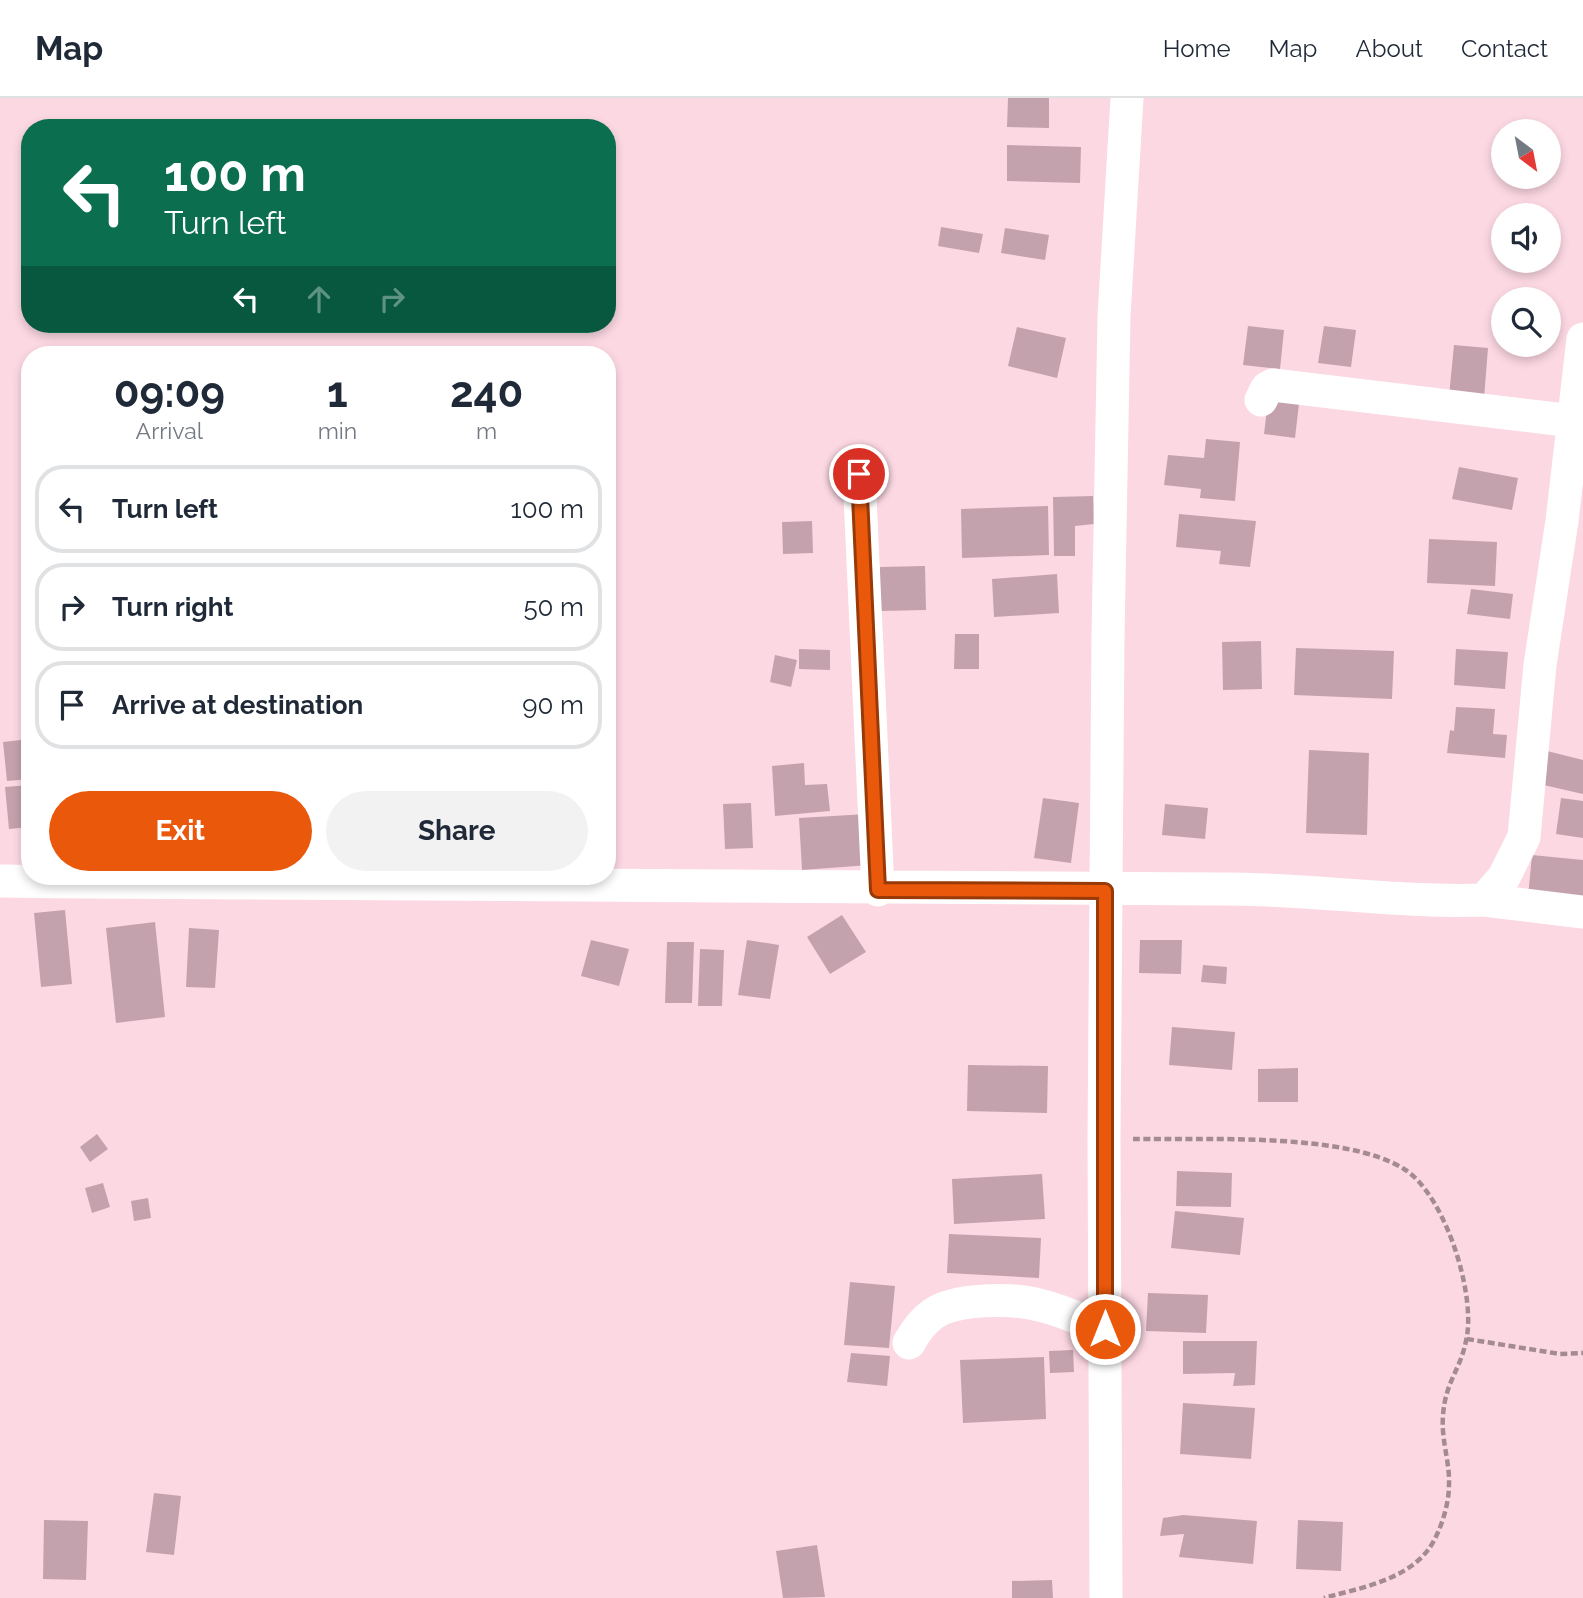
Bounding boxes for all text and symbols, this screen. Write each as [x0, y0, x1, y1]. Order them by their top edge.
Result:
text: Map [35, 29, 103, 68]
text: Home [1163, 34, 1231, 63]
text: Map [1269, 34, 1317, 63]
text: About [1355, 34, 1423, 63]
text: Contact [1461, 34, 1548, 63]
north arrow [1491, 119, 1561, 189]
map controls [1491, 119, 1561, 357]
text: 100 m [164, 145, 306, 202]
icon: left [49, 147, 140, 238]
button: sound [1491, 203, 1561, 273]
text: Turn left [164, 204, 286, 241]
icon: left [227, 280, 265, 318]
icon: ahead [300, 280, 338, 318]
icon: right [373, 280, 411, 318]
button: search [1491, 287, 1561, 357]
text: 09:09 [114, 368, 225, 417]
text: 1 [327, 368, 348, 417]
text: 240 [450, 368, 523, 417]
text: Arrival [136, 417, 203, 444]
text: min [318, 417, 357, 444]
text: m [476, 417, 497, 444]
pin [829, 444, 889, 504]
icon: arrive [840, 455, 878, 493]
icon: left [53, 490, 91, 528]
text: Turn left [112, 494, 218, 524]
text: 100 m [511, 494, 584, 524]
icon: right [53, 588, 91, 626]
text: Turn right [112, 592, 233, 622]
text: 50 m [523, 592, 584, 622]
icon: arrive [53, 686, 91, 724]
text: Arrive at destination [112, 690, 363, 720]
text: 90 m [522, 690, 584, 720]
button: Exit [49, 791, 312, 871]
button: Share [326, 791, 588, 871]
position arrow [1068, 1292, 1142, 1366]

